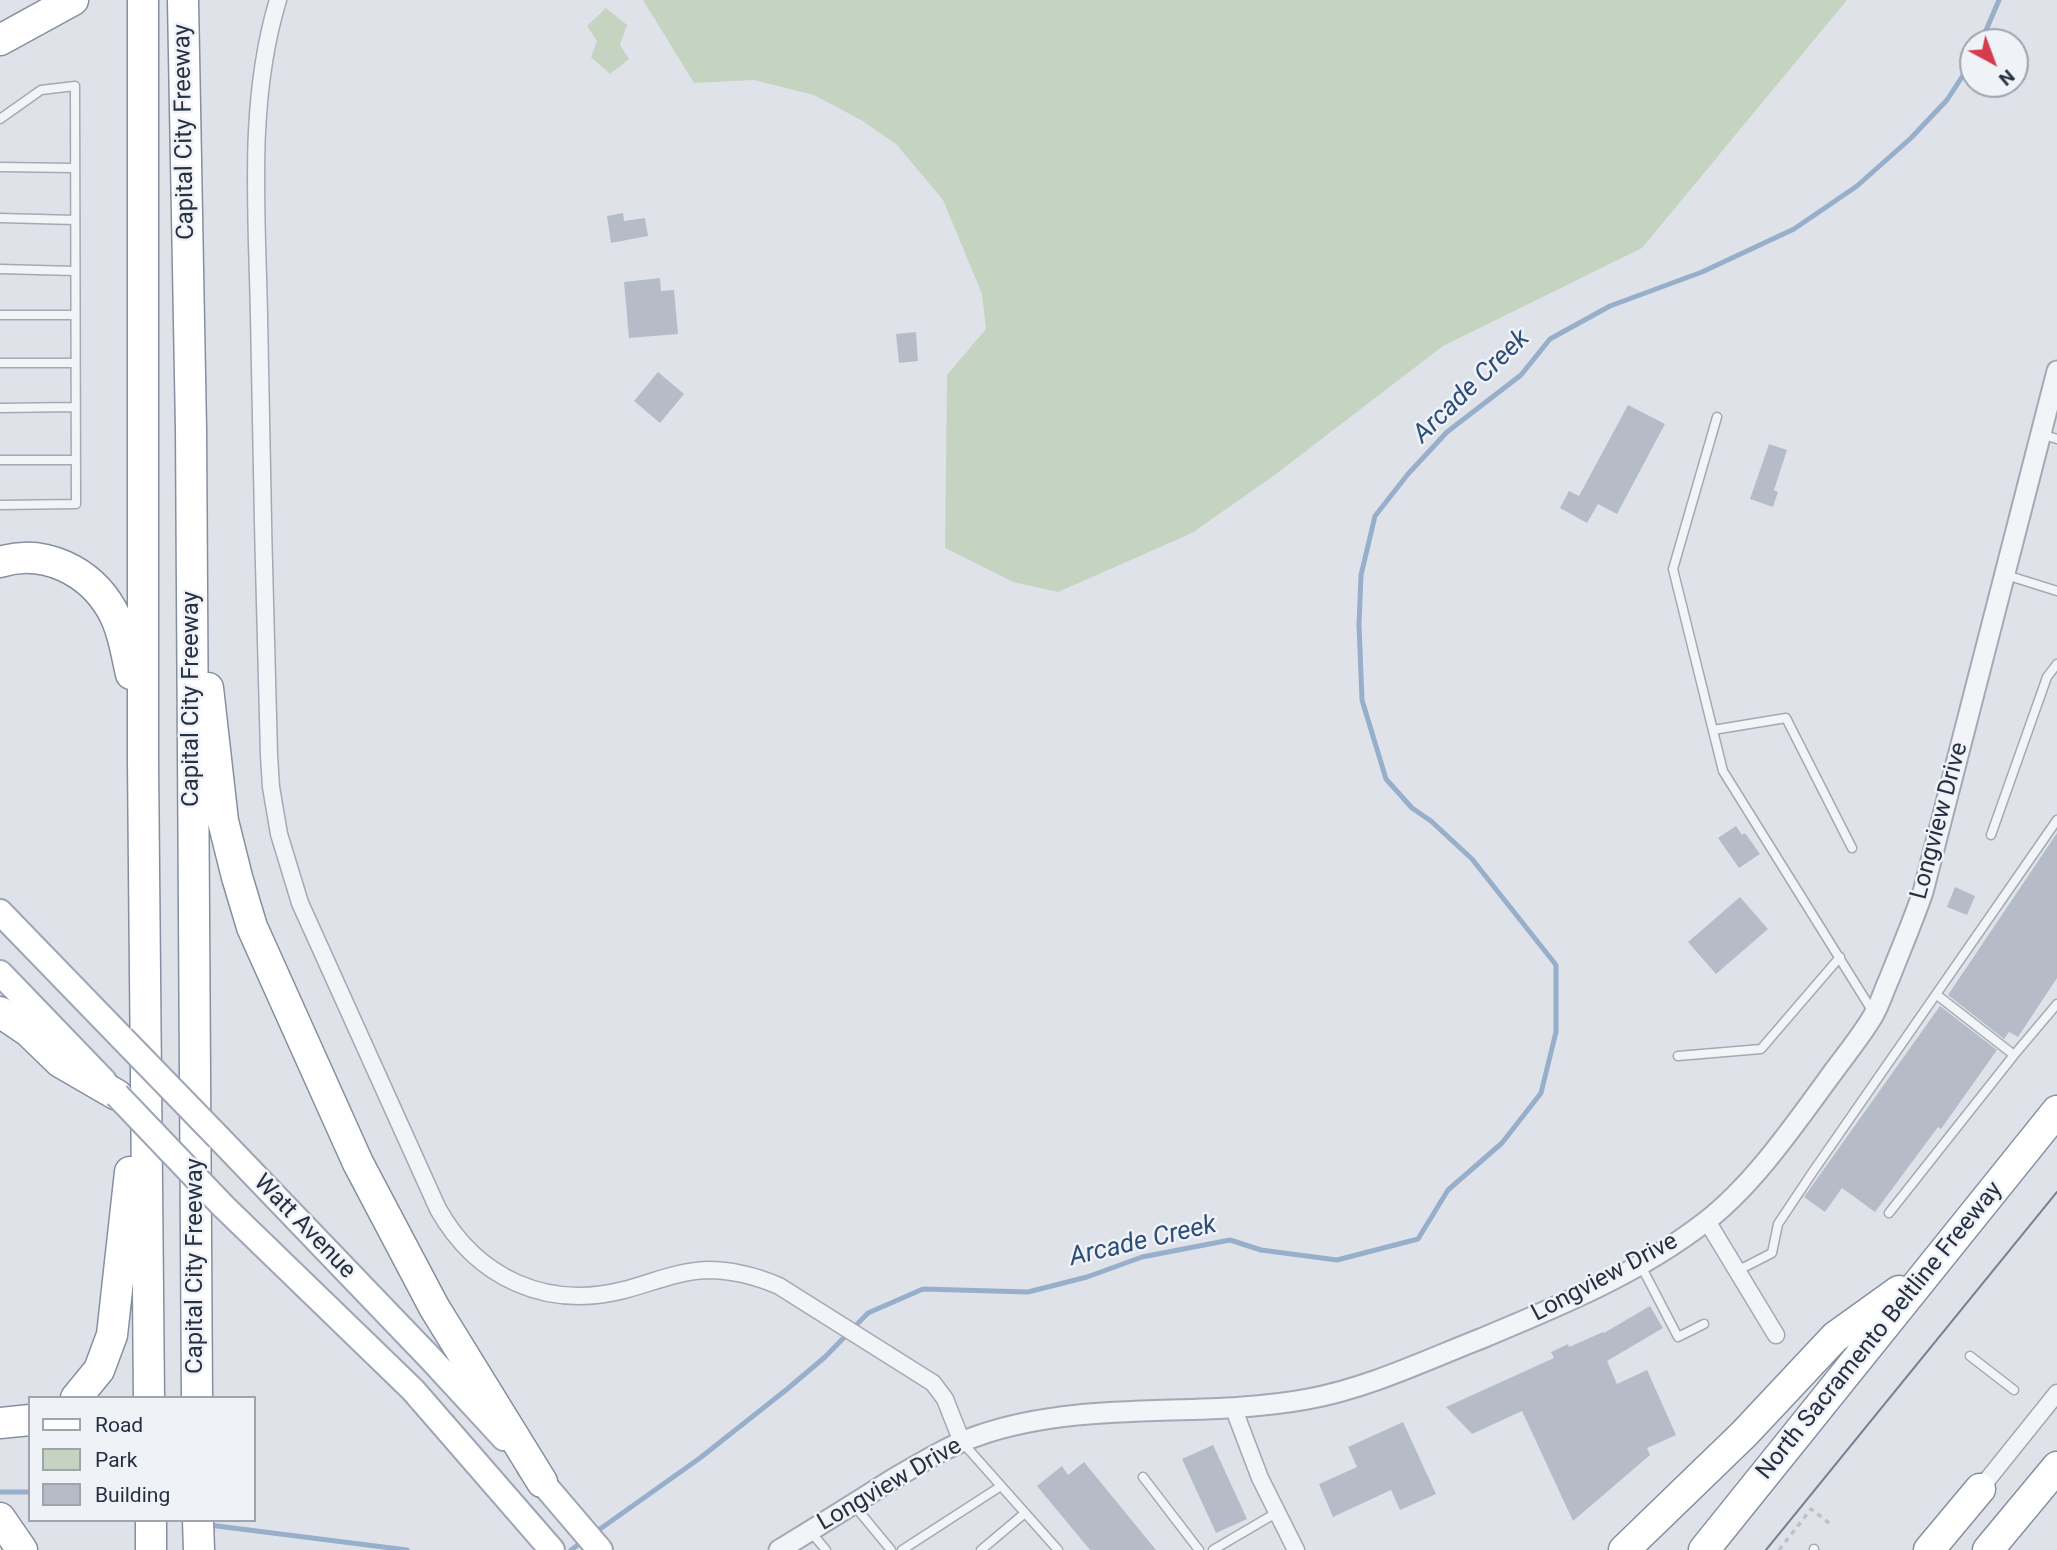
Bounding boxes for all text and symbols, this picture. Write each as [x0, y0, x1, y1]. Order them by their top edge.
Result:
street label: Capital City Freeway [169, 24, 201, 240]
north arrow [1959, 28, 2029, 98]
text: N [1994, 65, 2019, 91]
water label: Arcade Creek [1407, 324, 1537, 450]
street label: Capital City Freeway [178, 591, 206, 807]
street label: Longview Drive [1905, 739, 1975, 903]
street label: Capital City Freeway [182, 1158, 210, 1374]
street label: Watt Avenue [247, 1169, 361, 1285]
street label: North Sacramento Beltline Freeway [1751, 1176, 2009, 1486]
water label: Arcade Creek [1066, 1210, 1220, 1274]
street label: Longview Drive [1527, 1227, 1683, 1329]
legend [28, 1396, 256, 1522]
text: Road [95, 1413, 143, 1437]
street label: Longview Drive [813, 1432, 967, 1538]
text: Park [95, 1448, 137, 1472]
text: Building [95, 1483, 170, 1507]

